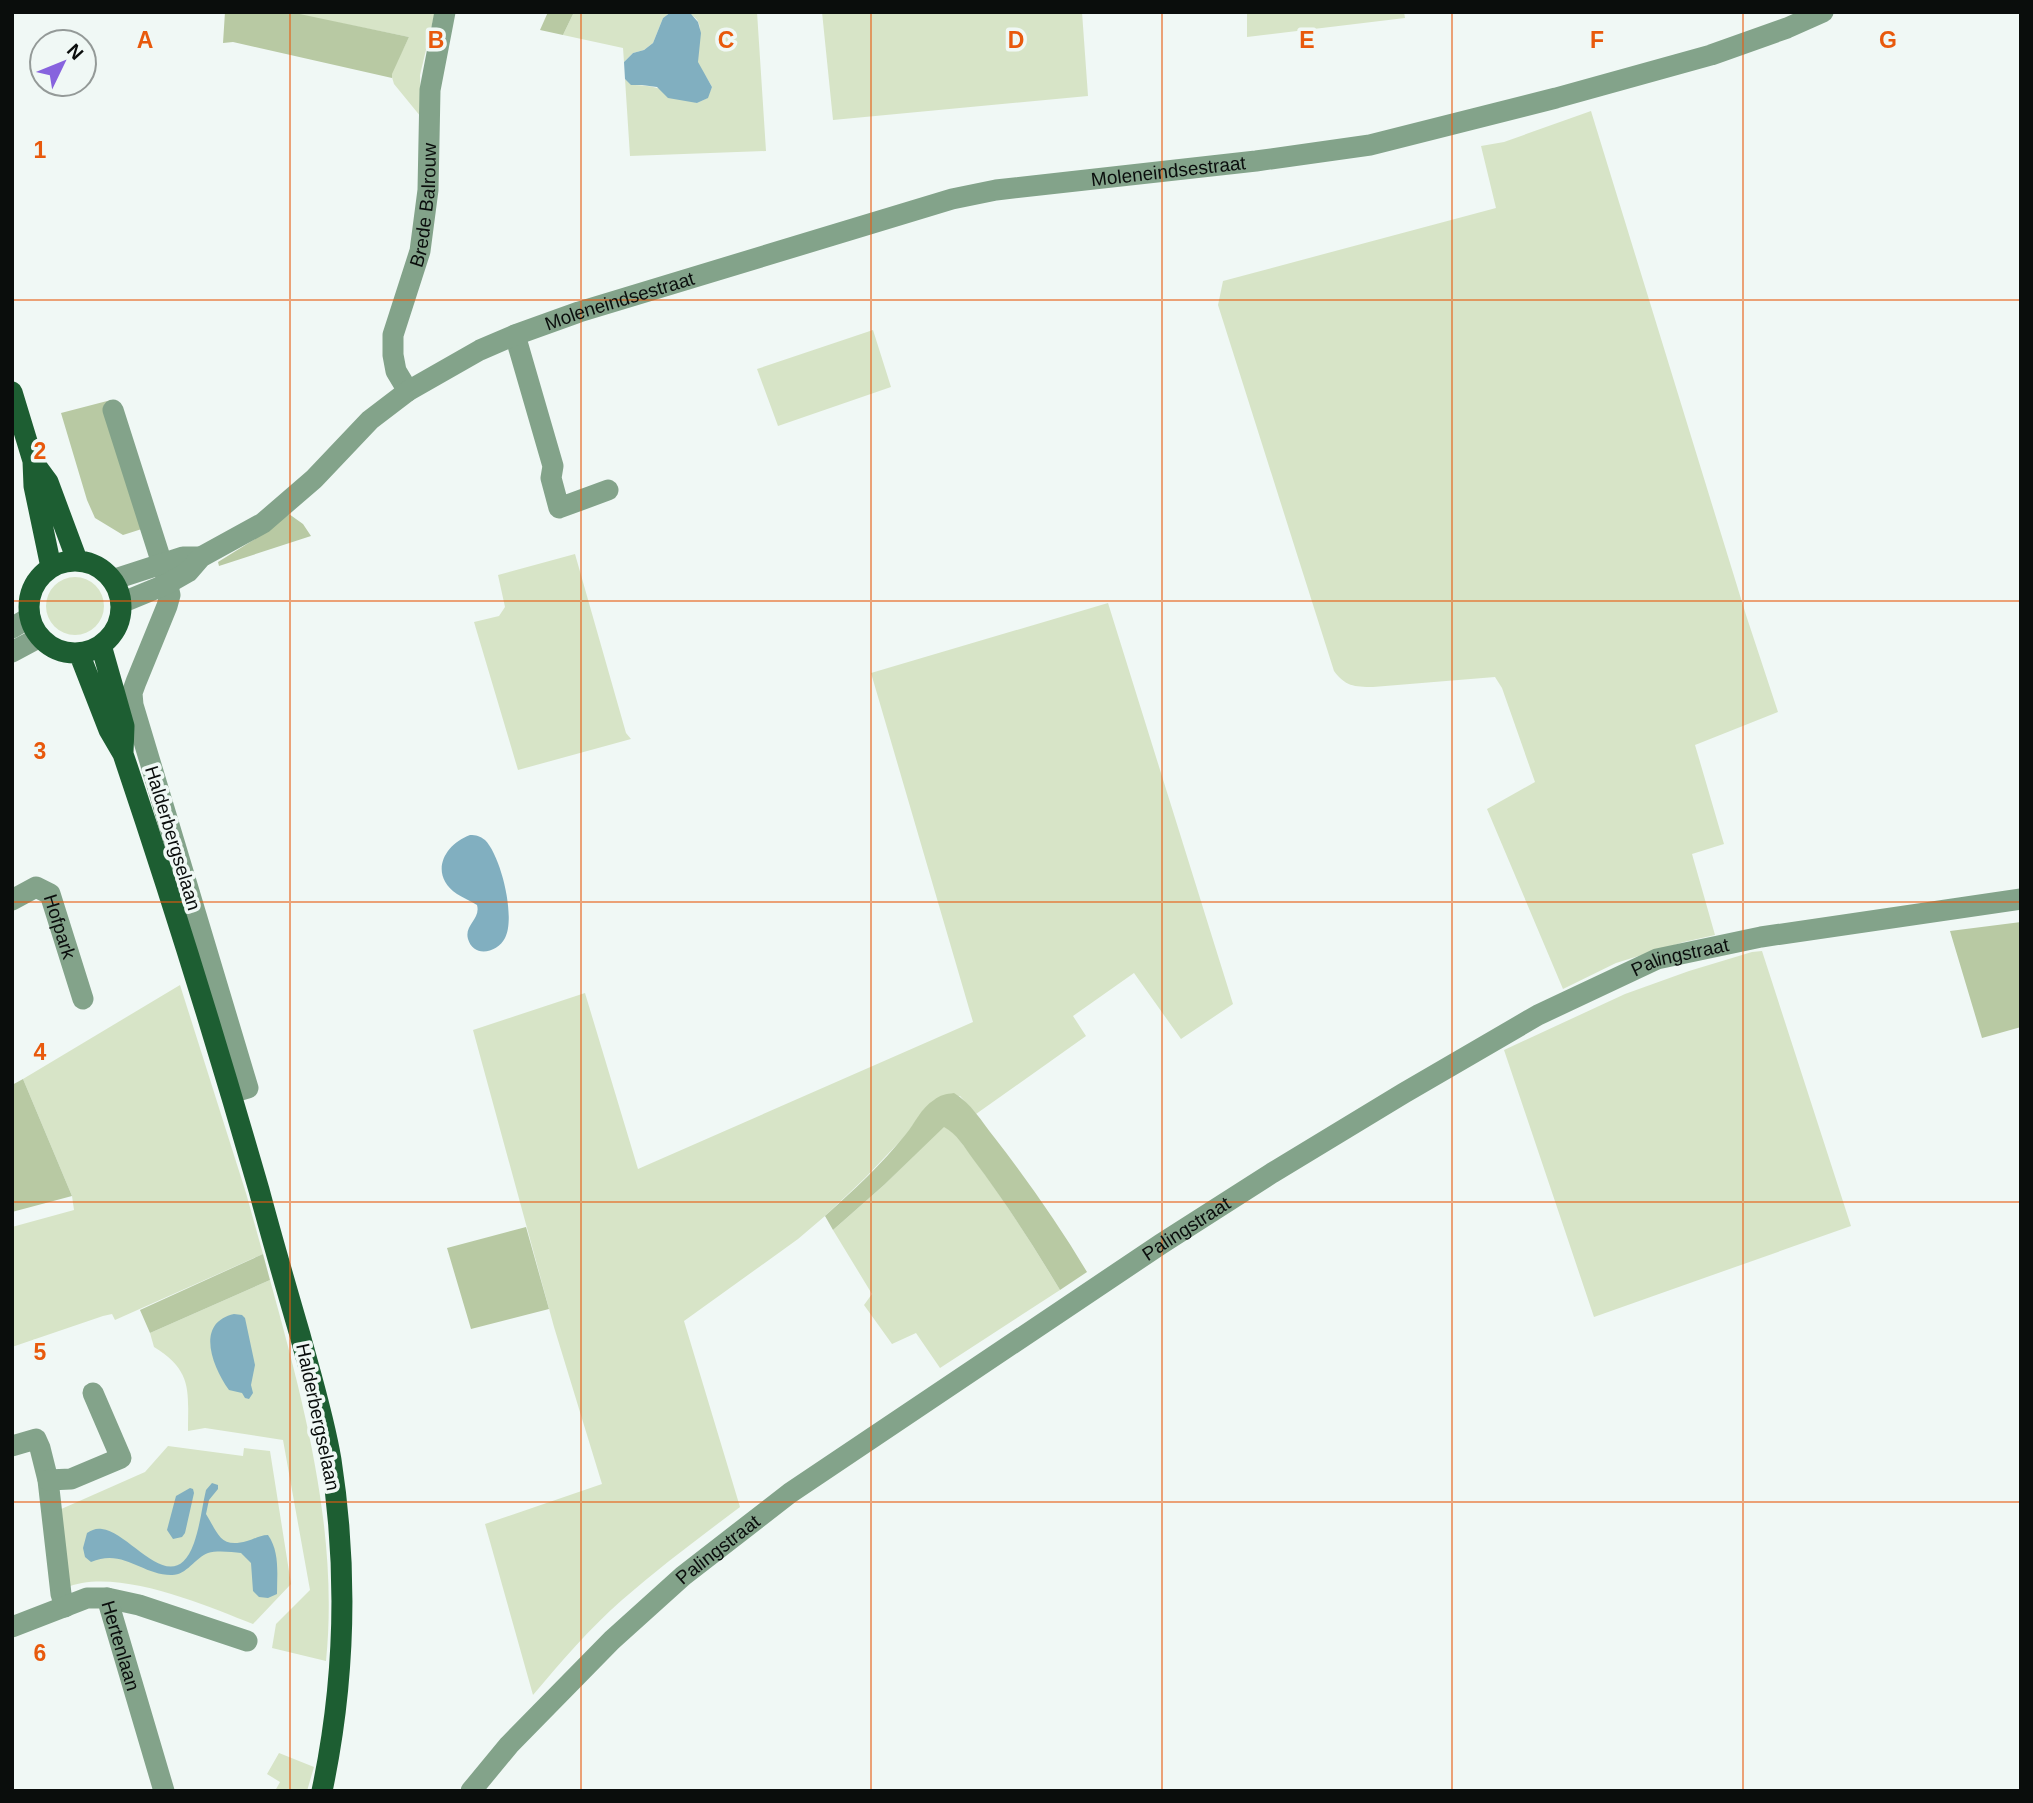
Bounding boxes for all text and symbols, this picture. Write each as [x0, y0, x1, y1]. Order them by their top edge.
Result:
text: A [137, 27, 153, 53]
text: B [428, 27, 444, 53]
text: C [718, 27, 734, 53]
text: D [1008, 27, 1024, 53]
text: E [1299, 27, 1315, 53]
text: F [1590, 27, 1604, 53]
text: G [1879, 27, 1897, 53]
north arrow [28, 28, 98, 98]
text: N [63, 40, 87, 64]
text: 1 [34, 137, 47, 163]
street label: Brede Balrouw [405, 143, 439, 270]
street label: Moleneindsestraat [1090, 152, 1247, 190]
street label: Moleneindsestraat [542, 267, 697, 334]
text: 2 [34, 438, 46, 464]
text: 3 [34, 738, 46, 764]
street label: Halderbergselaan [141, 763, 205, 913]
street label: Hofpark [40, 892, 80, 962]
street label: Palingstraat [1628, 933, 1731, 980]
text: 4 [34, 1039, 47, 1065]
street label: Palingstraat [1138, 1192, 1234, 1264]
text: 5 [34, 1339, 47, 1365]
street label: Halderbergselaan [292, 1341, 344, 1493]
street label: Palingstraat [671, 1510, 764, 1588]
street label: Hertenlaan [98, 1598, 144, 1693]
text: 6 [34, 1640, 46, 1666]

